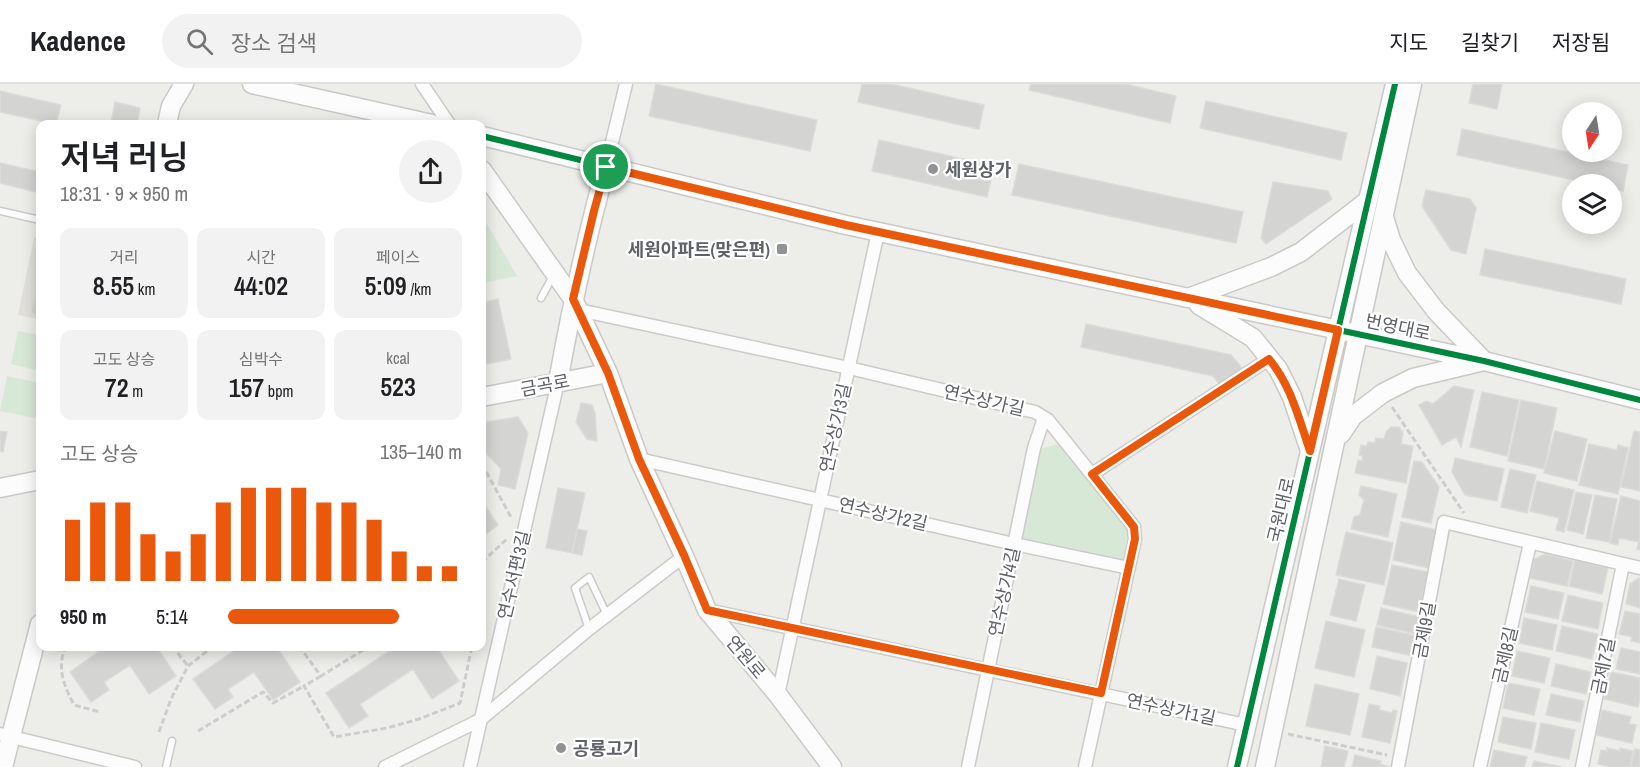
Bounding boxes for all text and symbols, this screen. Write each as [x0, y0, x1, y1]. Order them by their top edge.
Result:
search box [162, 14, 582, 68]
text: Kadence [30, 22, 126, 60]
icon: search [183, 25, 216, 58]
text: 장소 검색 [231, 28, 317, 58]
text: 지도 [1389, 28, 1428, 57]
text: 길찾기 [1461, 28, 1519, 57]
text: 저장됨 [1552, 28, 1610, 57]
north arrow [1562, 102, 1622, 162]
map controls [1562, 102, 1622, 234]
text: 저녁 러닝 [60, 135, 189, 179]
button: share [399, 140, 462, 203]
pin [580, 141, 631, 192]
icon: arrive [589, 150, 622, 183]
place label: 세원상가 [945, 157, 1012, 182]
marker: 세원상가 [926, 162, 940, 176]
button: layers [1562, 174, 1622, 234]
text: 18:31 · 9 × 950 m [60, 180, 188, 207]
place label: 세원아파트(맞은편) [628, 237, 770, 262]
marker: 세원아파트(맞은편) [775, 242, 789, 256]
text: 거리 [109, 246, 139, 268]
text: 시간 [246, 246, 276, 268]
text: 페이스 [376, 246, 420, 268]
text: 8.55 [93, 268, 134, 303]
text: 44:02 [234, 268, 288, 303]
text: 5:09 [364, 268, 407, 303]
text: km [134, 278, 155, 300]
text: /km [407, 278, 432, 300]
street label: 번영대로 [1363, 308, 1433, 346]
text: kcal [386, 347, 410, 369]
text: 고도 상승 [93, 348, 155, 370]
text: 심박수 [239, 348, 283, 370]
street label: 금곡로 [518, 368, 572, 402]
text: 523 [380, 369, 416, 404]
text: 72 [105, 370, 129, 405]
text: 157 [229, 370, 264, 405]
street label: 연수상가길 [941, 379, 1027, 421]
text: m [129, 380, 143, 402]
text: bpm [264, 380, 293, 402]
street label: 연수상가3길 [813, 381, 857, 475]
text: 135–140 m [380, 438, 462, 465]
text: 고도 상승 [60, 440, 138, 467]
street label: 국원대로 [1261, 475, 1301, 545]
street label: 연수상가2길 [836, 492, 930, 536]
street label: 연수서편3길 [492, 528, 536, 622]
street label: 연수상가4길 [982, 545, 1026, 639]
street label: 금제9길 [1407, 599, 1441, 661]
text: 950 m [60, 603, 107, 630]
text: 5:14 [156, 603, 188, 630]
street label: 금제8길 [1486, 624, 1524, 686]
street label: 연원로 [720, 630, 772, 684]
street label: 금제7길 [1585, 635, 1621, 697]
street label: 연수상가1길 [1124, 687, 1218, 731]
place label: 공룡고기 [573, 736, 639, 761]
marker: 공룡고기 [554, 741, 568, 755]

